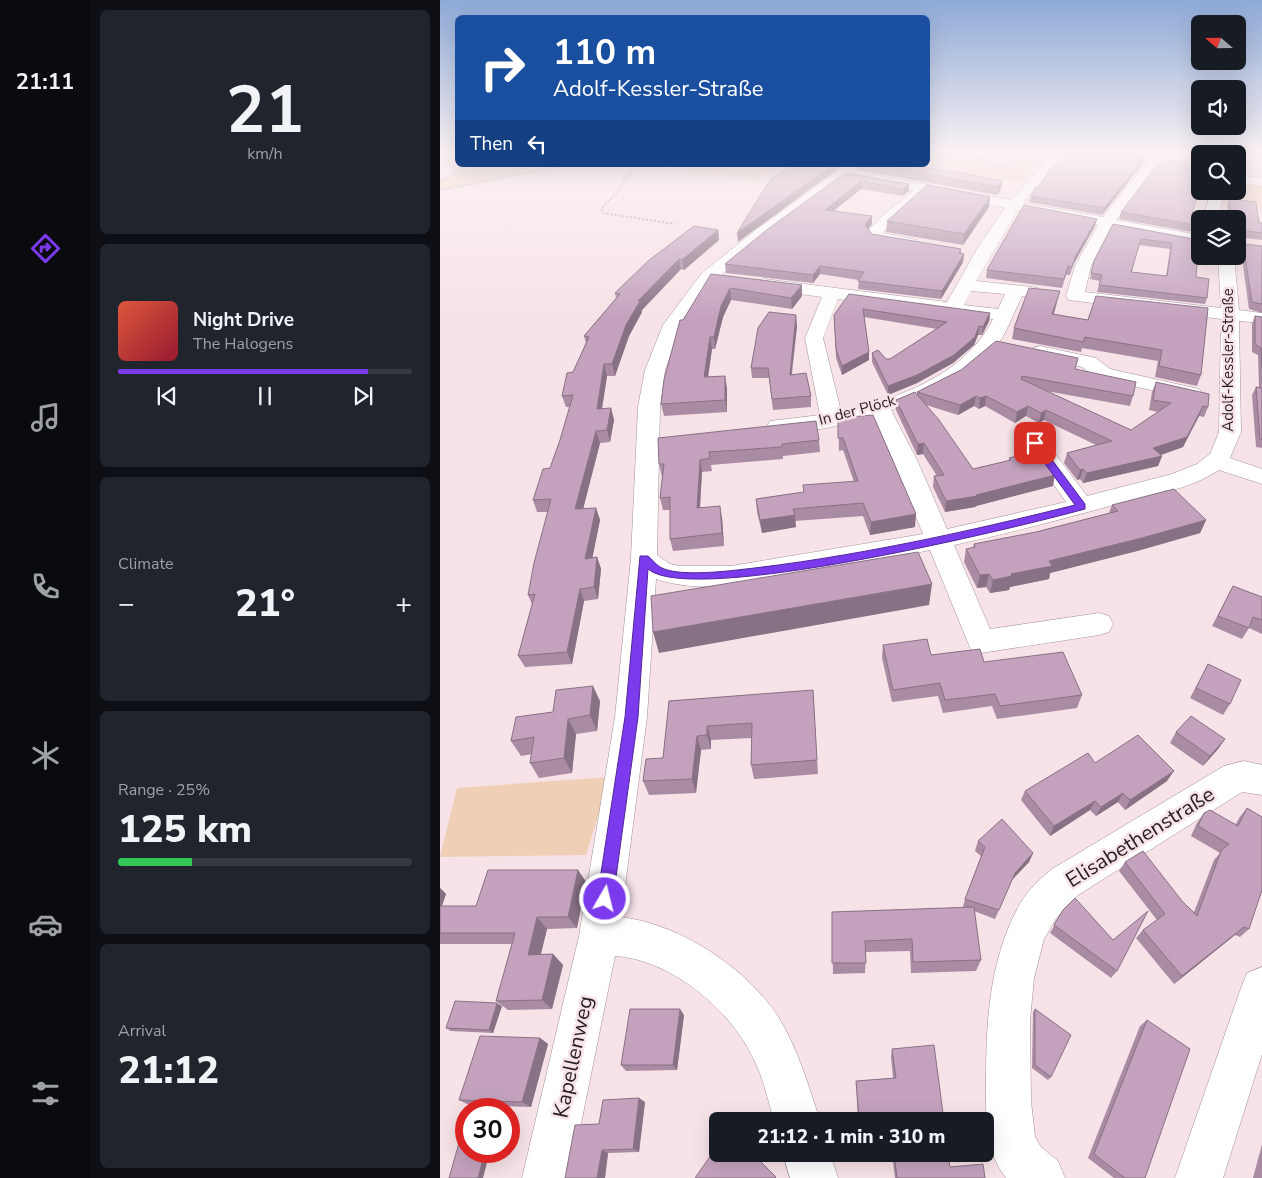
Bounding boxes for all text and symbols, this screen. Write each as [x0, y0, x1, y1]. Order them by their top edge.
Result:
north arrow [1191, 15, 1246, 70]
map controls [1191, 15, 1246, 265]
text: 110 m [553, 29, 656, 76]
icon: right [470, 35, 535, 100]
text: 21 [226, 66, 304, 155]
text: 21:11 [16, 67, 74, 97]
text: Adolf-Kessler-Straße [553, 74, 763, 104]
button: sound [1191, 80, 1246, 135]
icon: left [523, 130, 551, 158]
text: Then [470, 131, 513, 157]
text: km/h [247, 143, 283, 165]
button: search [1191, 145, 1246, 200]
button: layers [1191, 210, 1246, 265]
icon: directions [28, 231, 63, 266]
street label: Adolf-Kessler-Straße [1218, 288, 1238, 432]
text: Night Drive [193, 307, 294, 333]
text: The Halogens [193, 333, 293, 355]
icon: previous [153, 382, 181, 410]
icon: pause [251, 382, 279, 410]
icon: next [349, 382, 377, 410]
street label: In der Plöck [816, 390, 898, 430]
icon: music [28, 400, 63, 435]
pin [1014, 422, 1056, 464]
icon: arrive [1021, 429, 1049, 457]
text: Climate [118, 553, 173, 575]
icon: phone [28, 569, 63, 604]
text: 21° [235, 578, 295, 629]
text: − [118, 585, 135, 623]
text: + [395, 585, 412, 623]
icon: climate [28, 738, 63, 773]
text: Range · 25% [118, 779, 210, 801]
street label: Elisabethenstraße [1060, 780, 1220, 894]
text: 125 km [118, 804, 252, 855]
position arrow [578, 872, 630, 924]
icon: car [28, 907, 63, 942]
street label: Kapellenweg [546, 993, 600, 1121]
text: Arrival [118, 1020, 166, 1042]
text: 21:12 [118, 1045, 219, 1096]
icon: filters [28, 1076, 63, 1111]
speed limit sign: 30 [455, 1098, 520, 1163]
text: 21:12 · 1 min · 310 m [758, 1124, 945, 1150]

